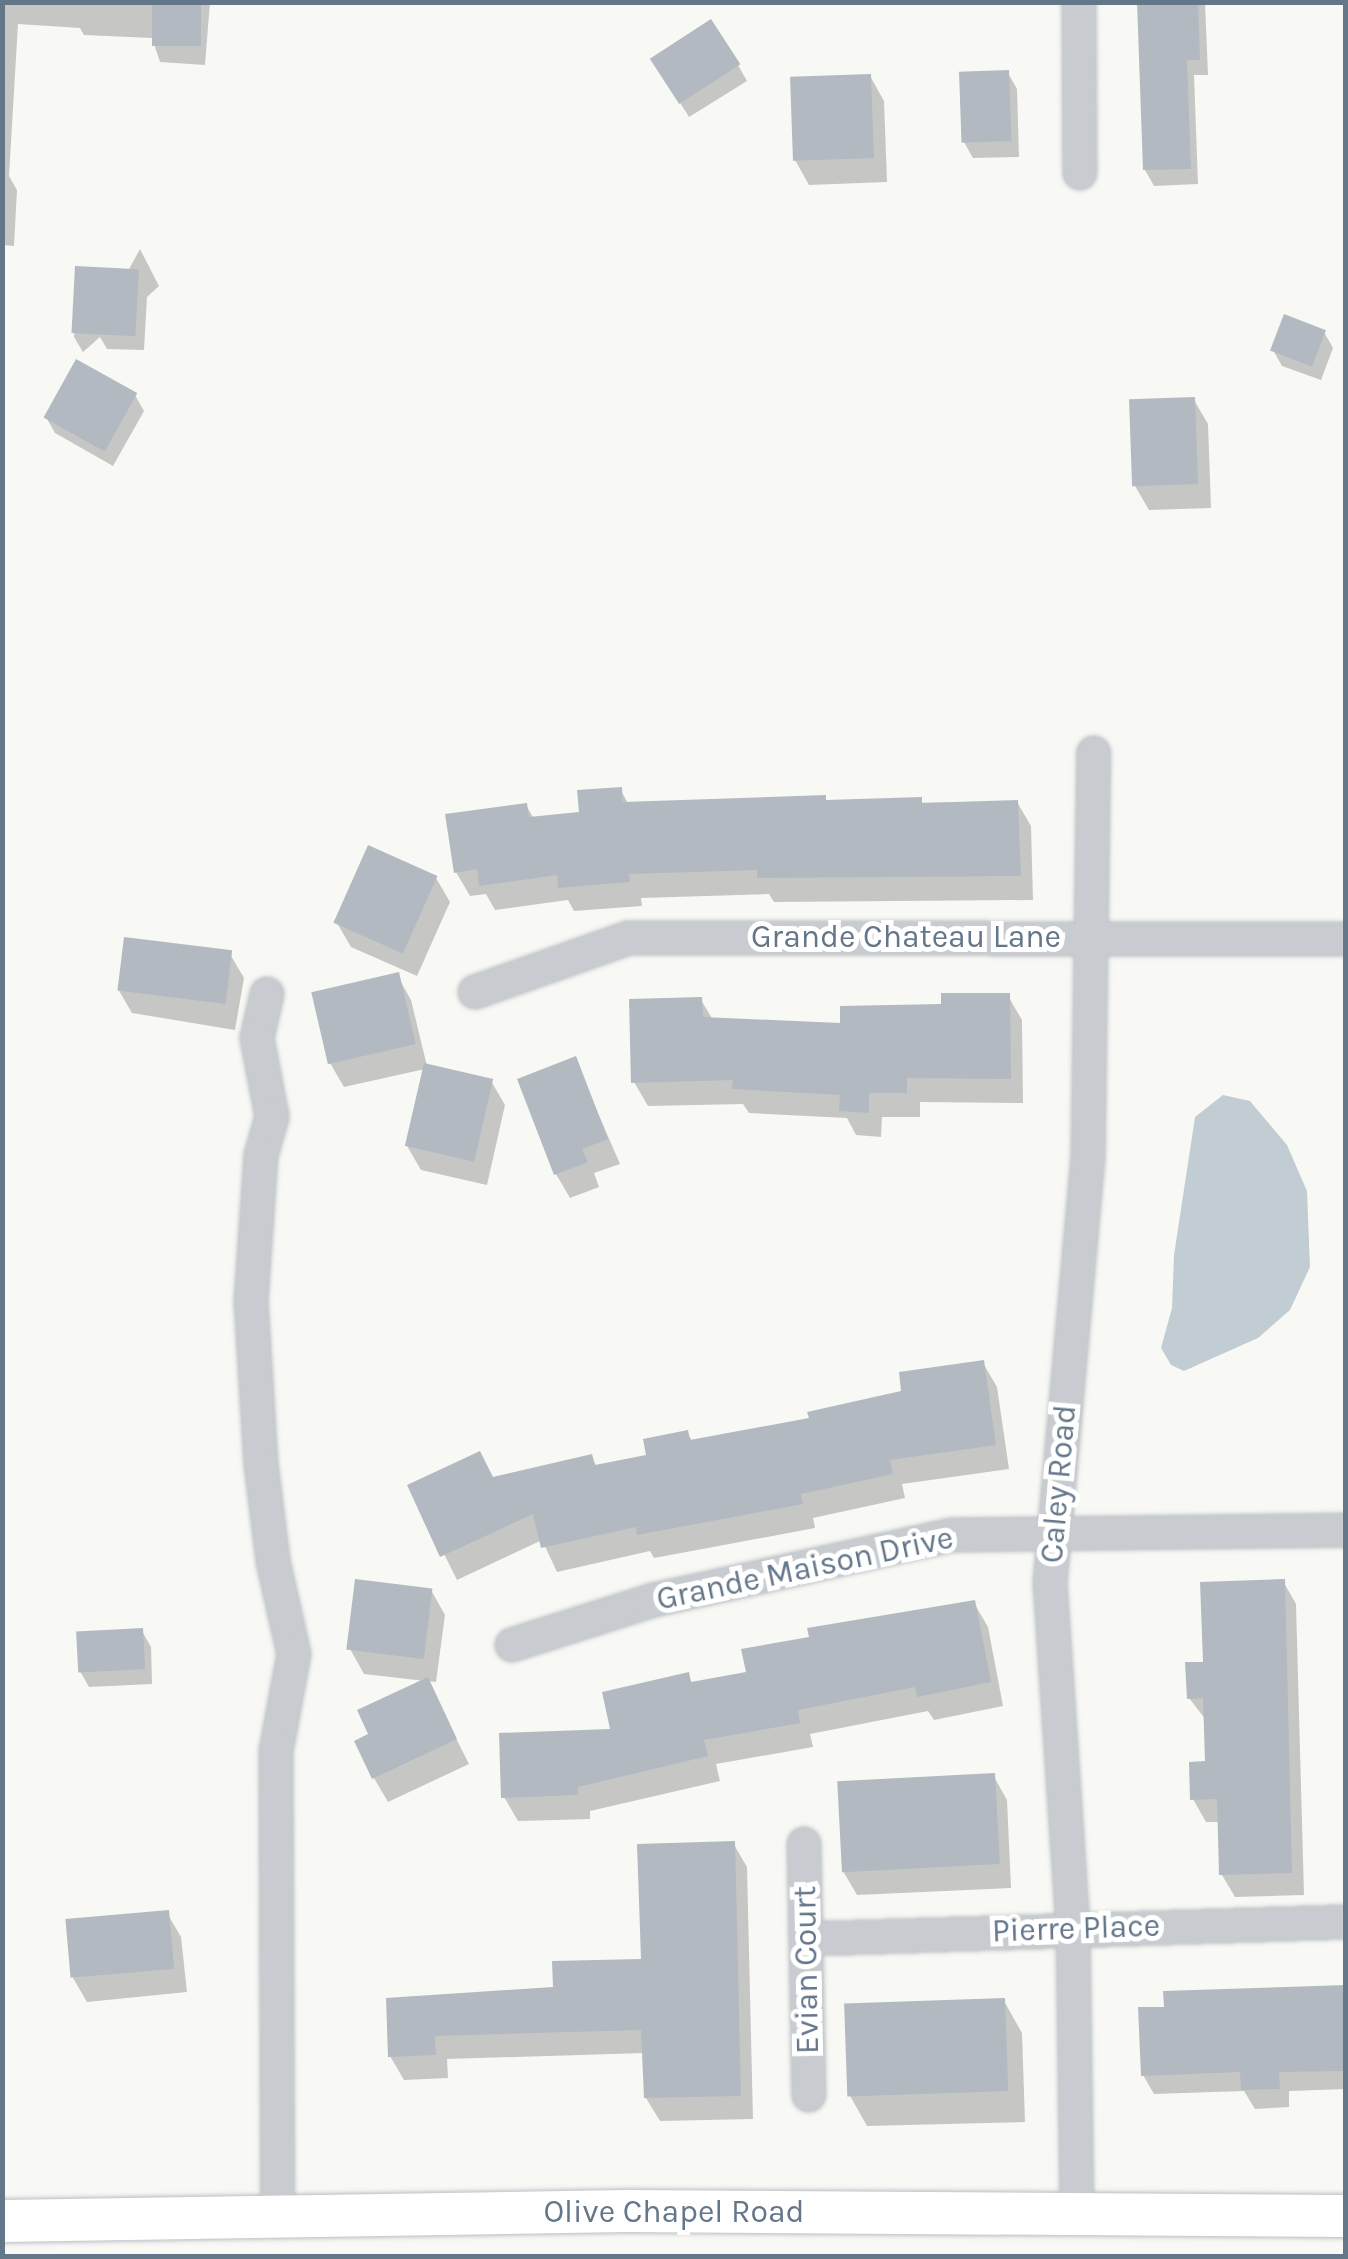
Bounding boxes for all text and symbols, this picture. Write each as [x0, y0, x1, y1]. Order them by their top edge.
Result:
street label: Grande Chateau Lane [751, 918, 1061, 956]
street label: Caley Road [1033, 1403, 1085, 1565]
street label: Grande Maison Drive [653, 1519, 957, 1619]
street label: Evian Court [786, 1886, 828, 2054]
street label: Pierre Place [991, 1907, 1161, 1951]
street label: Olive Chapel Road [543, 2193, 805, 2231]

